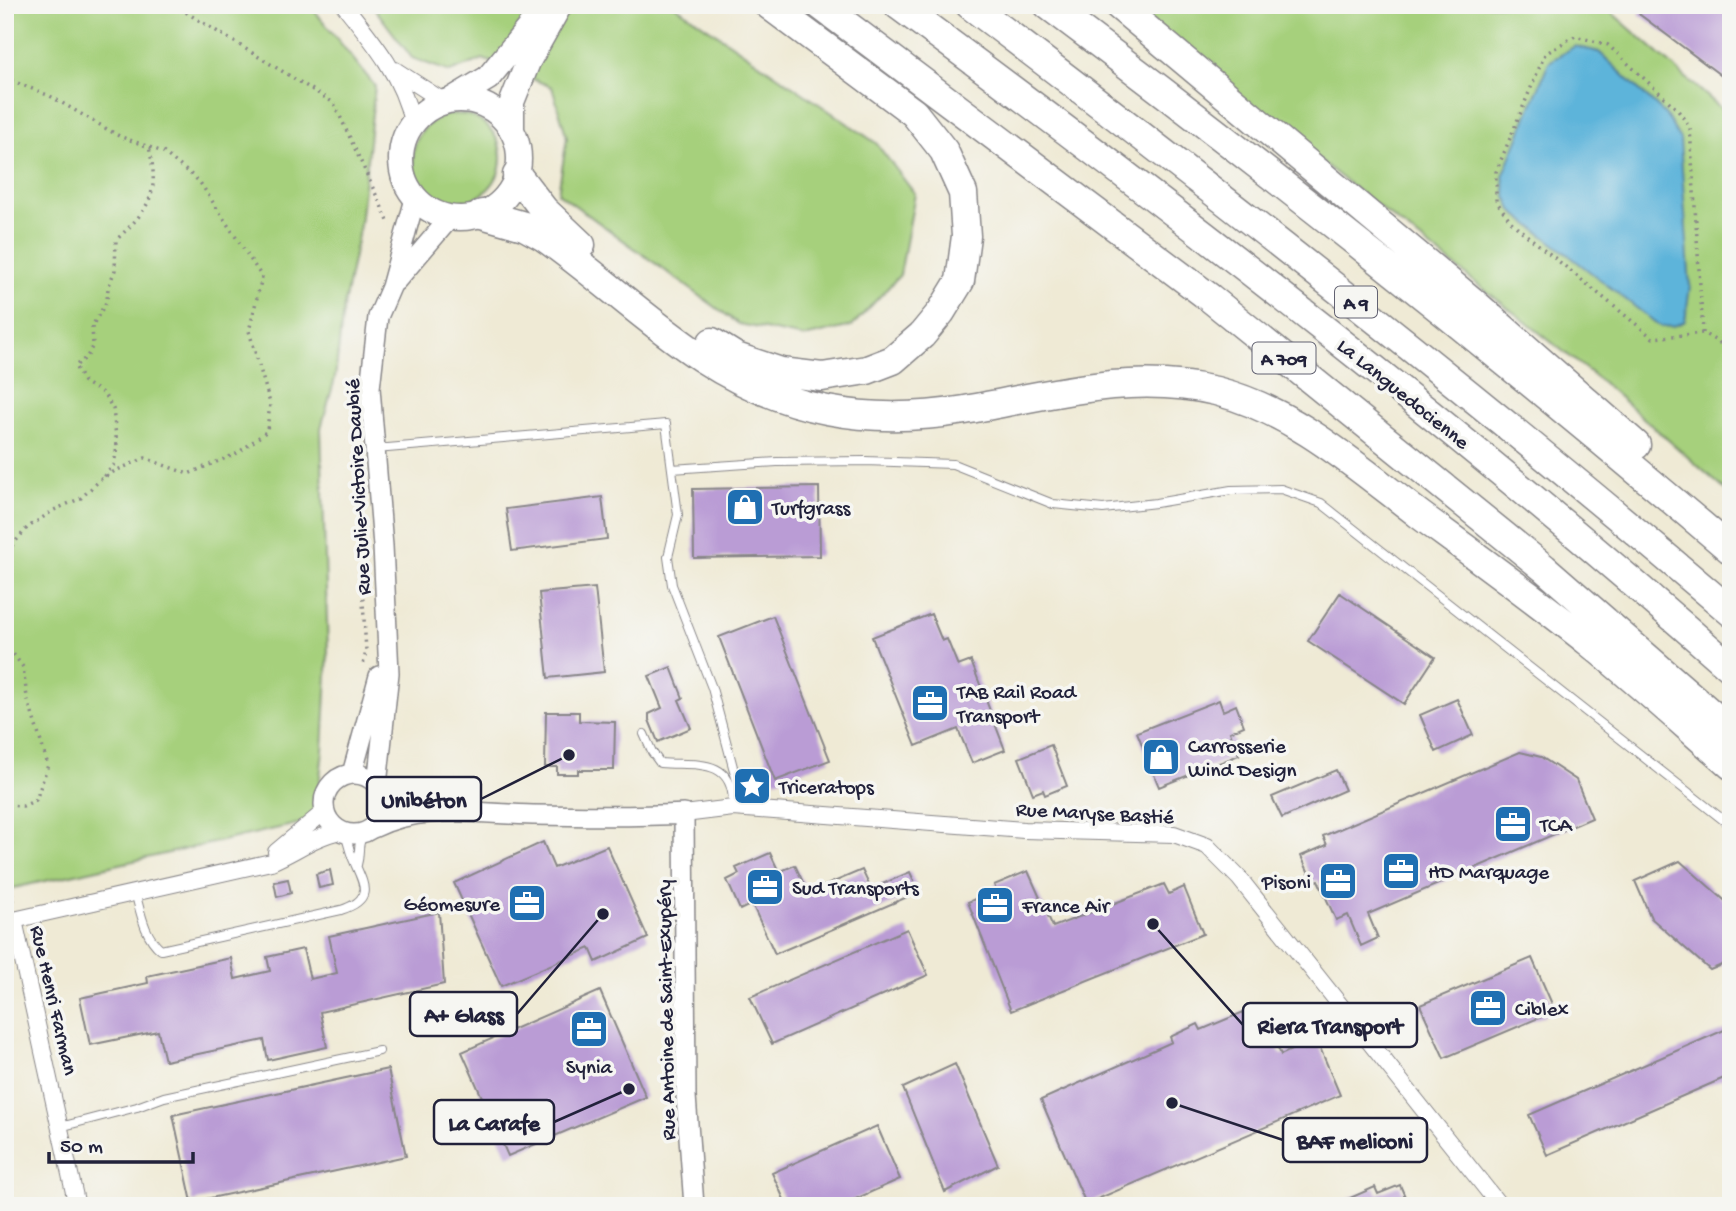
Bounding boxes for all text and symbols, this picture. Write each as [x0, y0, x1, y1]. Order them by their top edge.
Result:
road number: A 9 [1335, 286, 1377, 318]
street label: La Languedocienne [1331, 335, 1474, 457]
road number: A 709 [1252, 342, 1316, 374]
street label: Rue Julie-Victoire Daubié [342, 377, 379, 596]
shop icon: Turfgrass [724, 486, 766, 528]
place label: Turfgrass [771, 498, 852, 523]
office icon: TAB Rail Road Transport [909, 682, 951, 724]
place label: TAB Rail Road Transport [956, 682, 1078, 731]
shop icon: Carrosserie Wind Design [1140, 736, 1182, 778]
place label: Carrosserie Wind Design [1188, 736, 1296, 785]
place icon: Triceratops [731, 765, 773, 807]
callout: Unibéton [367, 777, 481, 821]
place label: Triceratops [778, 777, 875, 802]
text: Unibéton [381, 789, 468, 816]
street label: Rue Maryse Bastié [1015, 799, 1176, 832]
office icon: TCA [1492, 803, 1534, 845]
place label: TCA [1539, 815, 1573, 840]
office icon: HD Marquage [1380, 850, 1422, 892]
office icon: Pisoni [1317, 860, 1359, 902]
place label: HD Marquage [1428, 862, 1550, 887]
office icon: Sud Transports [744, 866, 786, 908]
place label: Pisoni [1261, 872, 1311, 897]
place label: Sud Transports [792, 878, 920, 903]
street label: Rue Antoine de Saint-Exupéry [654, 879, 683, 1141]
office icon: Géomesure [506, 882, 548, 924]
office icon: France Air [974, 884, 1016, 926]
place label: Géomesure [403, 894, 501, 919]
place label: France Air [1021, 896, 1111, 921]
street label: Rue Henri Farman [22, 924, 81, 1078]
office icon: Ciblex [1467, 987, 1509, 1029]
callout: A+ Glass [410, 992, 517, 1036]
place label: Ciblex [1515, 999, 1569, 1024]
callout: Riera Transport [1243, 1003, 1417, 1047]
text: A+ Glass [423, 1004, 505, 1031]
office icon: Synia [568, 1008, 610, 1050]
text: Riera Transport [1256, 1015, 1405, 1042]
place label: Synia [566, 1057, 613, 1082]
callout: La Carafe [434, 1100, 554, 1144]
text: La Carafe [448, 1112, 541, 1139]
callout: BAF meliconi [1283, 1118, 1427, 1162]
scale bar [49, 1120, 192, 1164]
text: BAF meliconi [1296, 1130, 1413, 1157]
text: 50 m [60, 1136, 103, 1161]

